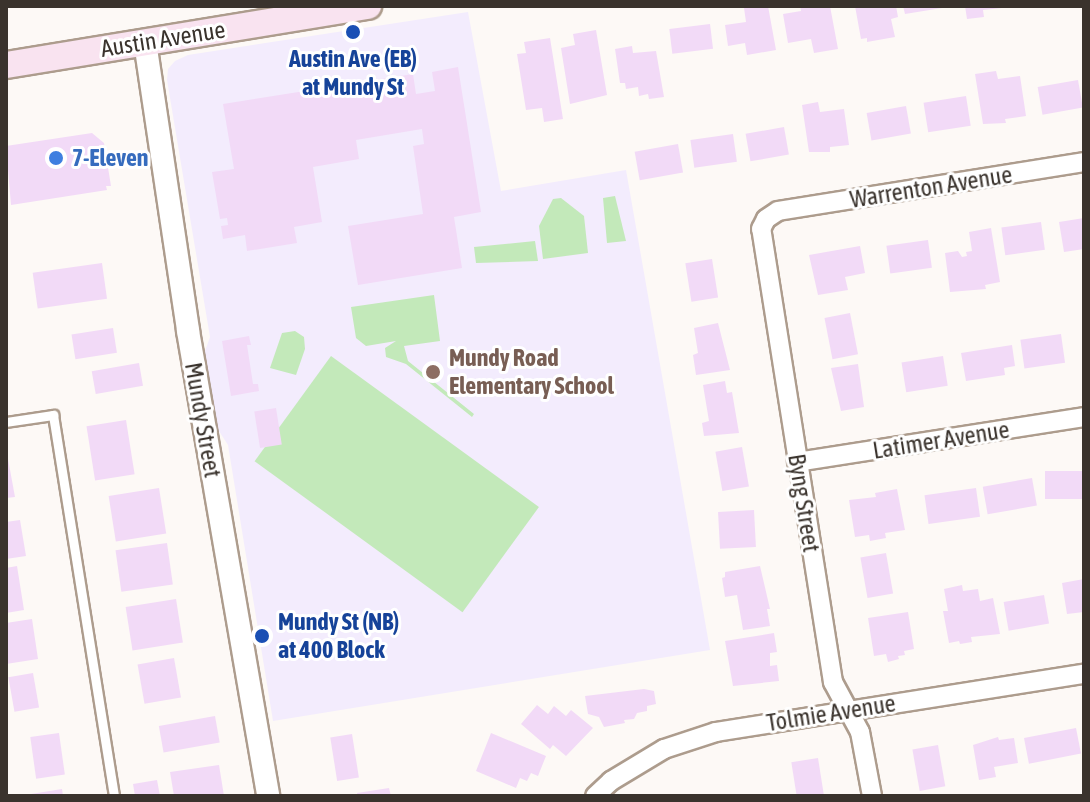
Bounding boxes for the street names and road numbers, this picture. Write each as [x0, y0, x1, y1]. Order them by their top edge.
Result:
street label: Austin Avenue [99, 15, 227, 63]
street label: Warrenton Avenue [848, 160, 1014, 214]
street label: Mundy Street [179, 360, 227, 480]
street label: Latimer Avenue [871, 415, 1011, 465]
street label: Byng Street [782, 452, 826, 554]
street label: Tolmie Avenue [764, 689, 898, 737]

